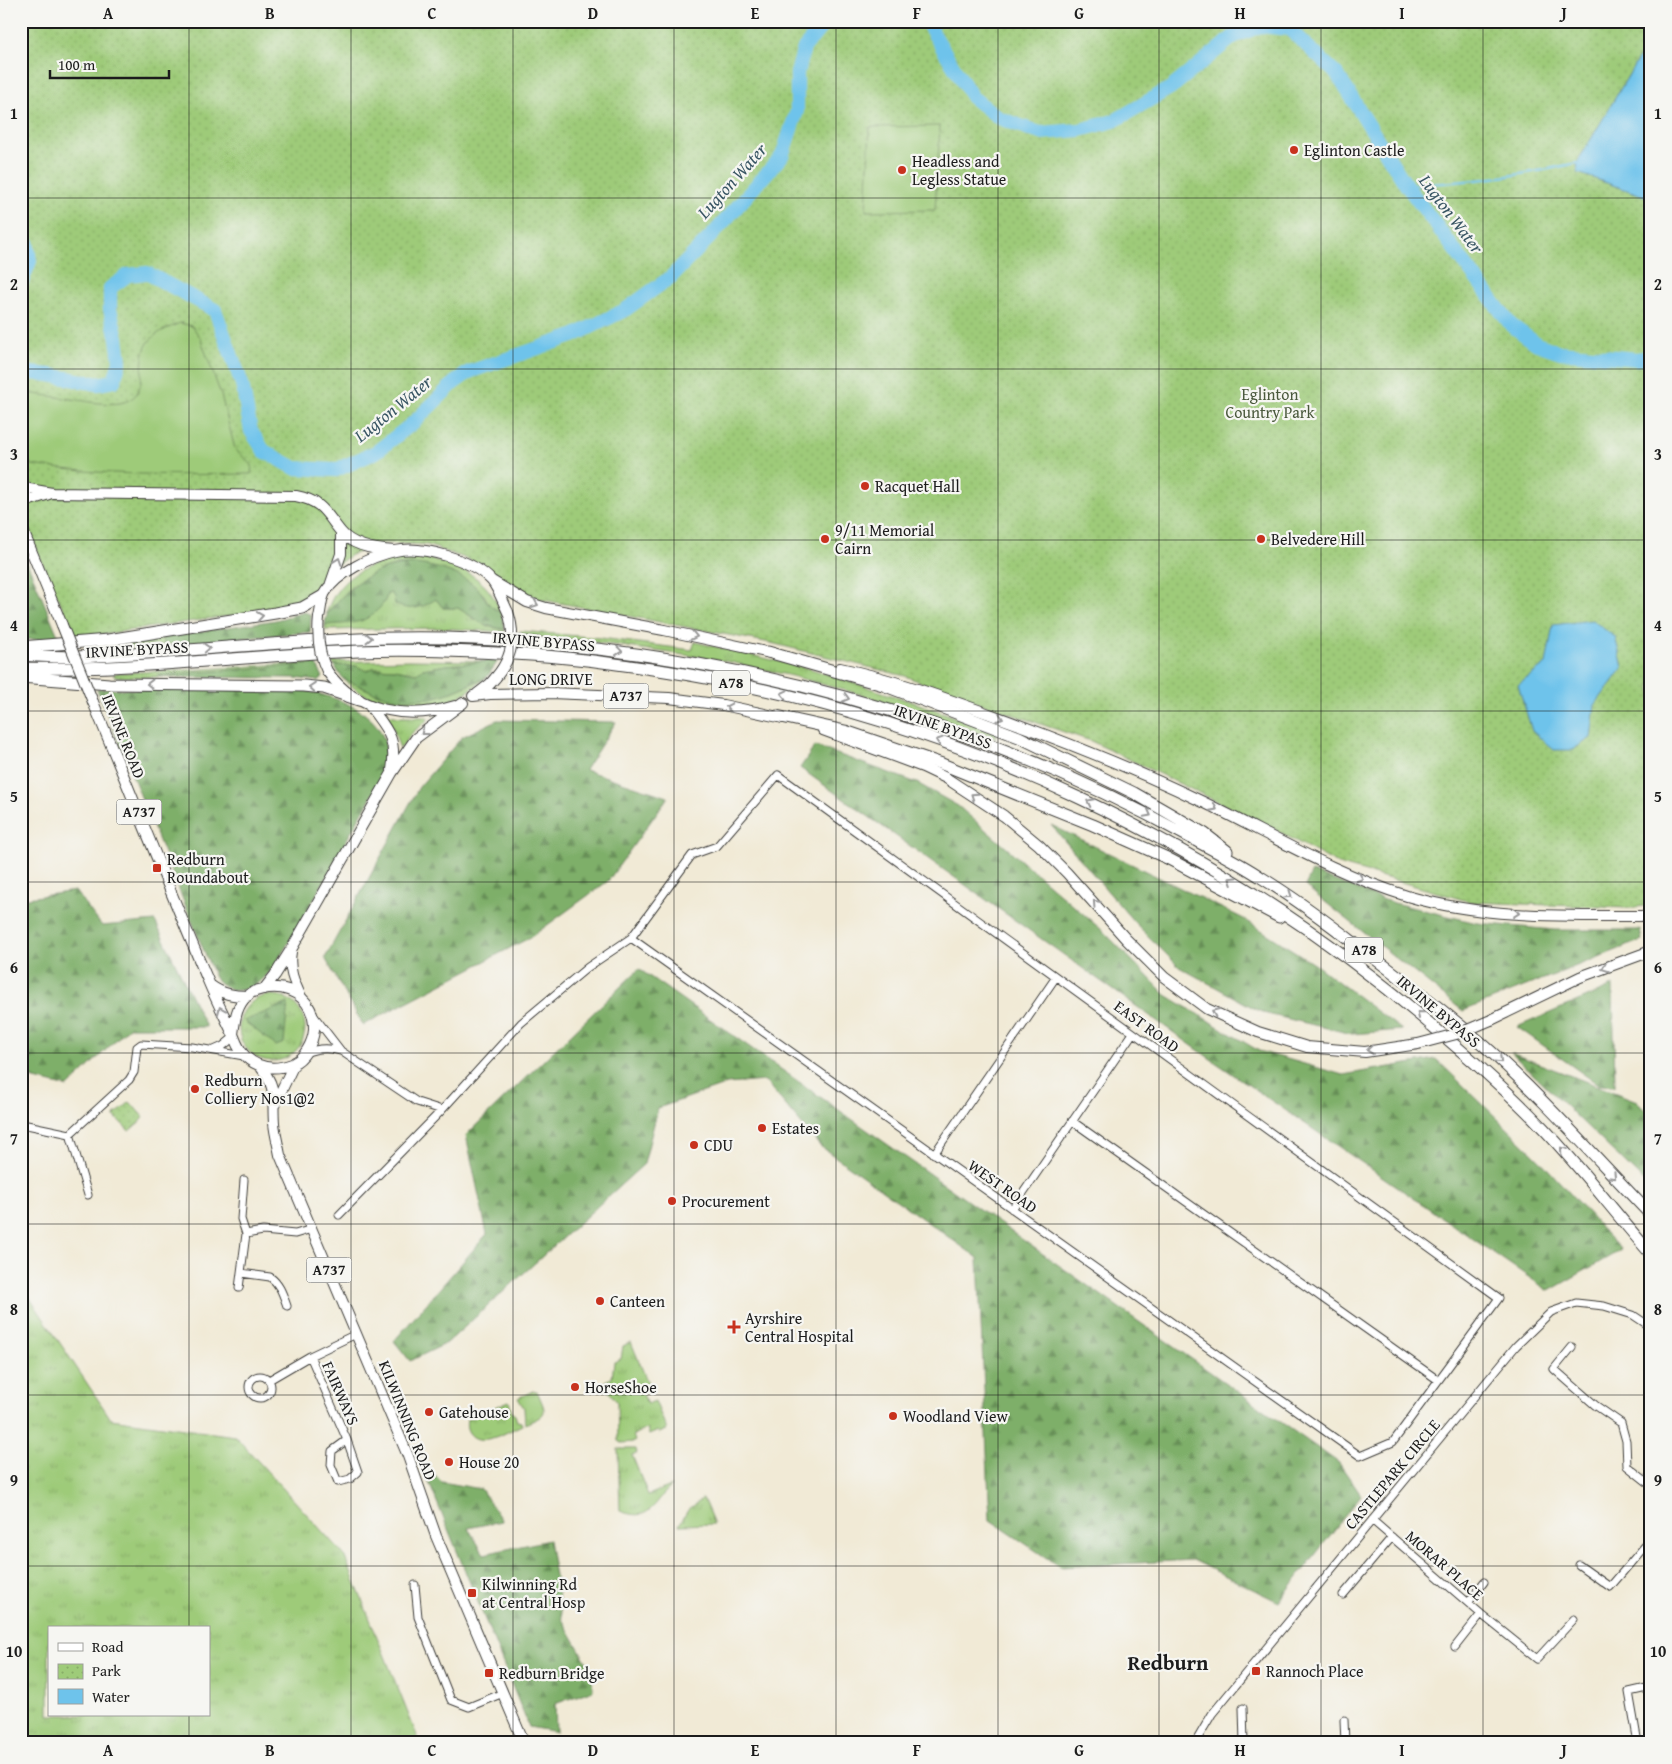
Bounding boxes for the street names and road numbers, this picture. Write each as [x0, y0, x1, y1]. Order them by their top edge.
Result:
street label: IRVINE BYPASS [492, 625, 596, 657]
street label: IRVINE BYPASS [85, 634, 189, 664]
street label: LONG DRIVE [509, 667, 593, 691]
road number: A78 [712, 670, 750, 696]
road number: A737 [604, 684, 648, 708]
street label: IRVINE ROAD [96, 690, 152, 782]
street label: IRVINE BYPASS [891, 697, 996, 755]
road number: A737 [116, 800, 162, 824]
road number: A78 [1345, 938, 1383, 962]
street label: IRVINE BYPASS [1392, 969, 1486, 1053]
street label: EAST ROAD [1109, 994, 1185, 1058]
street label: WEST ROAD [963, 1153, 1043, 1219]
road number: A737 [306, 1258, 352, 1282]
street label: KILWINNING ROAD [373, 1356, 443, 1484]
street label: FAIRWAYS [316, 1357, 366, 1429]
street label: CASTLEPARK CIRCLE [1339, 1414, 1445, 1534]
street label: MORAR PLACE [1400, 1524, 1490, 1606]

